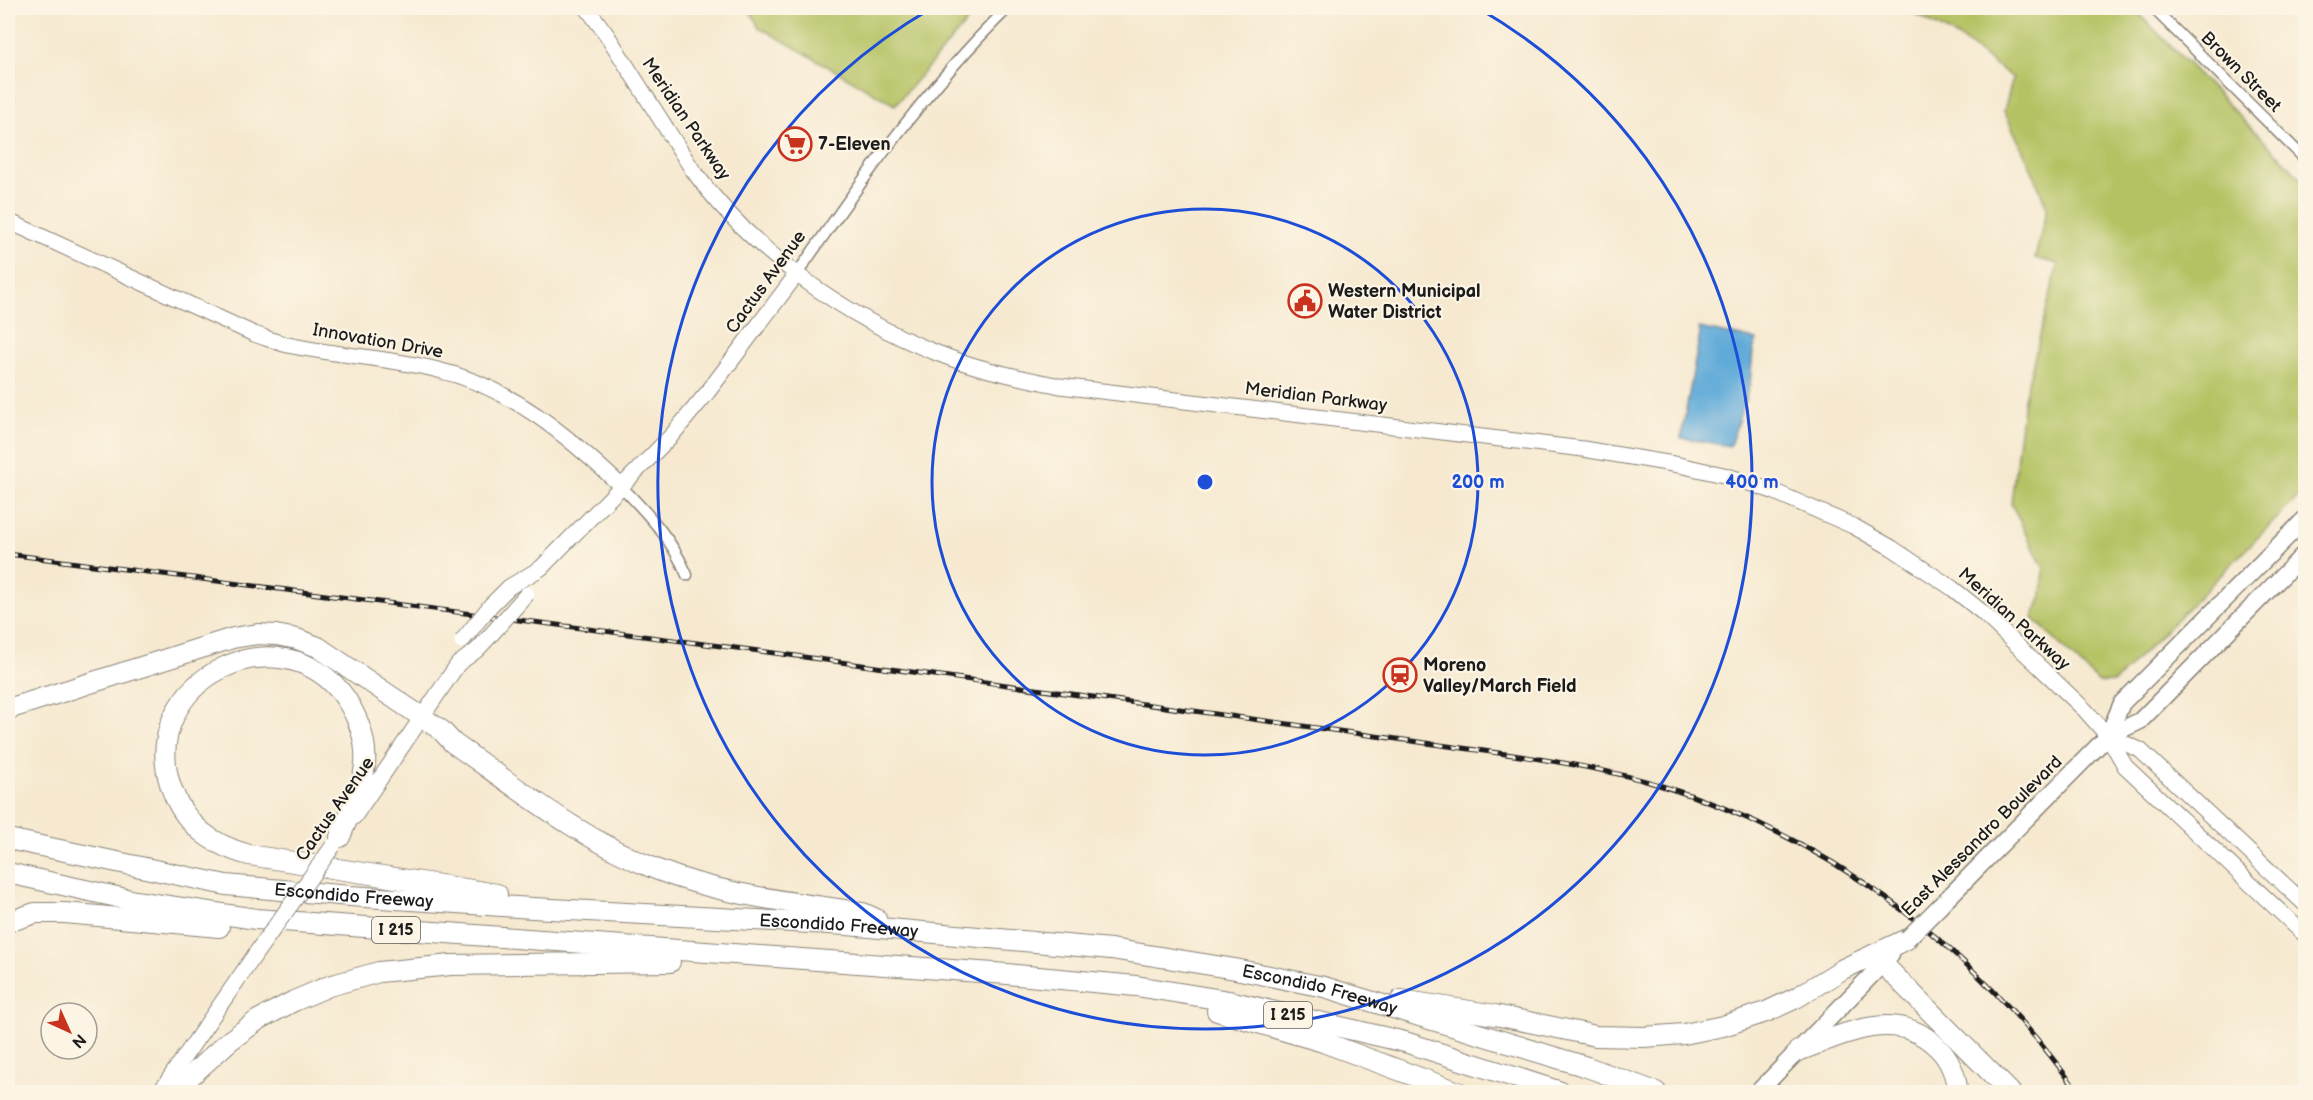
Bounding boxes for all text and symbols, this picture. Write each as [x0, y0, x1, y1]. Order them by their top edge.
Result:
street label: Brown Street [2197, 28, 2286, 117]
street label: Meridian Parkway [637, 54, 735, 185]
supermarket icon: 7-Eleven [777, 126, 813, 162]
place label: 7-Eleven [818, 134, 890, 155]
street label: Cactus Avenue [722, 226, 811, 338]
place label: Western Municipal Water District [1328, 281, 1481, 323]
public building icon: Western Municipal Water District [1287, 283, 1323, 319]
street label: Innovation Drive [311, 319, 445, 363]
street label: Meridian Parkway [1244, 378, 1389, 416]
centre of rings [1195, 472, 1215, 492]
text: 200 m [1451, 472, 1505, 493]
text: 400 m [1725, 472, 1779, 493]
street label: Meridian Parkway [1954, 563, 2075, 675]
place label: Moreno Valley/March Field [1423, 655, 1576, 697]
station icon: Moreno Valley/March Field [1382, 657, 1418, 693]
street label: East Alessandro Boulevard [1897, 751, 2067, 921]
street label: Cactus Avenue [291, 753, 379, 865]
street label: Escondido Freeway [273, 879, 435, 912]
street label: Escondido Freeway [759, 910, 920, 942]
road number: I 215 [372, 917, 420, 943]
street label: Escondido Freeway [1240, 960, 1401, 1019]
north arrow [39, 1001, 99, 1061]
road number: I 215 [1264, 1002, 1312, 1028]
text: N [68, 1030, 90, 1052]

